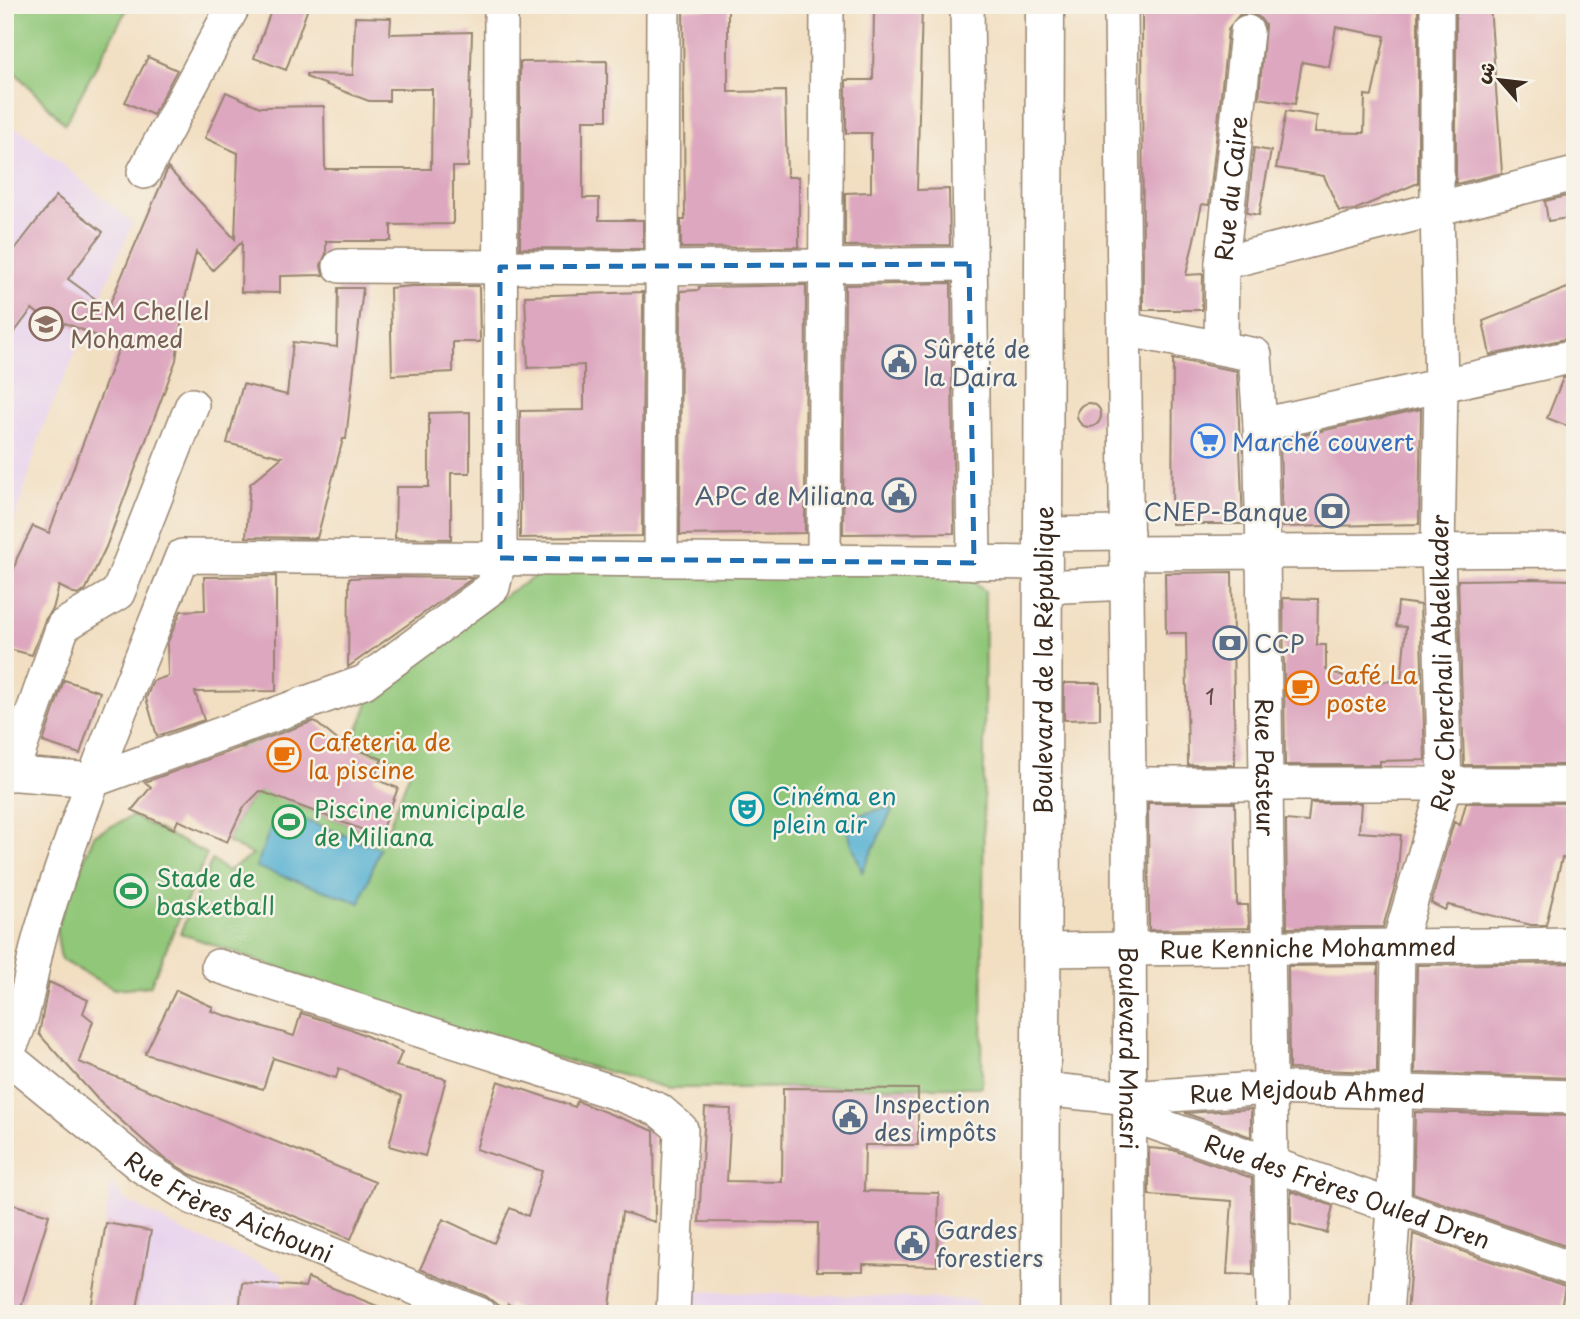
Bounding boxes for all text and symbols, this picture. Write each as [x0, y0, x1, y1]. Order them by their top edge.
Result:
north arrow [1464, 46, 1534, 116]
text: ش [1467, 56, 1501, 87]
street label: Rue du Caire [1204, 114, 1256, 263]
place label: CEM Chellel Mohamed [70, 292, 210, 356]
school or university icon: CEM Chellel Mohamed [27, 305, 65, 343]
place label: Sûreté de la Daira [923, 330, 1030, 394]
public building icon: Sûreté de la Daira [880, 343, 918, 381]
supermarket icon: Marché couvert [1189, 422, 1227, 460]
place label: Marché couvert [1232, 423, 1414, 459]
public building icon: APC de Miliana [880, 476, 918, 514]
place label: APC de Miliana [695, 477, 874, 513]
bank icon: CNEP-Banque [1313, 492, 1351, 530]
place label: CNEP-Banque [1144, 493, 1308, 529]
street label: Boulevard de la République [1024, 506, 1061, 814]
street label: Rue Cherchali Abdelkader [1420, 514, 1463, 815]
bank icon: CCP [1211, 624, 1249, 662]
place label: CCP [1254, 625, 1304, 661]
place label: Café La poste [1326, 656, 1418, 720]
cafe icon: Café La poste [1283, 669, 1321, 707]
house number: 1 [1205, 680, 1215, 712]
street label: Rue Pasteur [1247, 698, 1285, 837]
place label: Cafeteria de la piscine [308, 723, 451, 787]
cafe icon: Cafeteria de la piscine [265, 736, 303, 774]
place label: Cinéma en plein air [772, 777, 897, 841]
place label: Piscine municipale de Miliana [314, 790, 526, 854]
theatre icon: Cinéma en plein air [728, 790, 766, 828]
sports icon: Piscine municipale de Miliana [270, 803, 308, 841]
place label: Stade de basketball [156, 859, 275, 923]
sports icon: Stade de basketball [112, 872, 150, 910]
street label: Rue Kenniche Mohammed [1160, 927, 1456, 967]
street label: Boulevard Mnasri [1111, 946, 1148, 1150]
street label: Rue Mejdoub Ahmed [1188, 1070, 1426, 1112]
place label: Inspection des impôts [874, 1085, 997, 1149]
public building icon: Inspection des impôts [831, 1098, 869, 1136]
street label: Rue des Frères Ouled Dren [1200, 1124, 1495, 1257]
street label: Rue Frères Aichouni [117, 1142, 339, 1271]
place label: Gardes forestiers [936, 1211, 1043, 1275]
public building icon: Gardes forestiers [893, 1224, 931, 1262]

